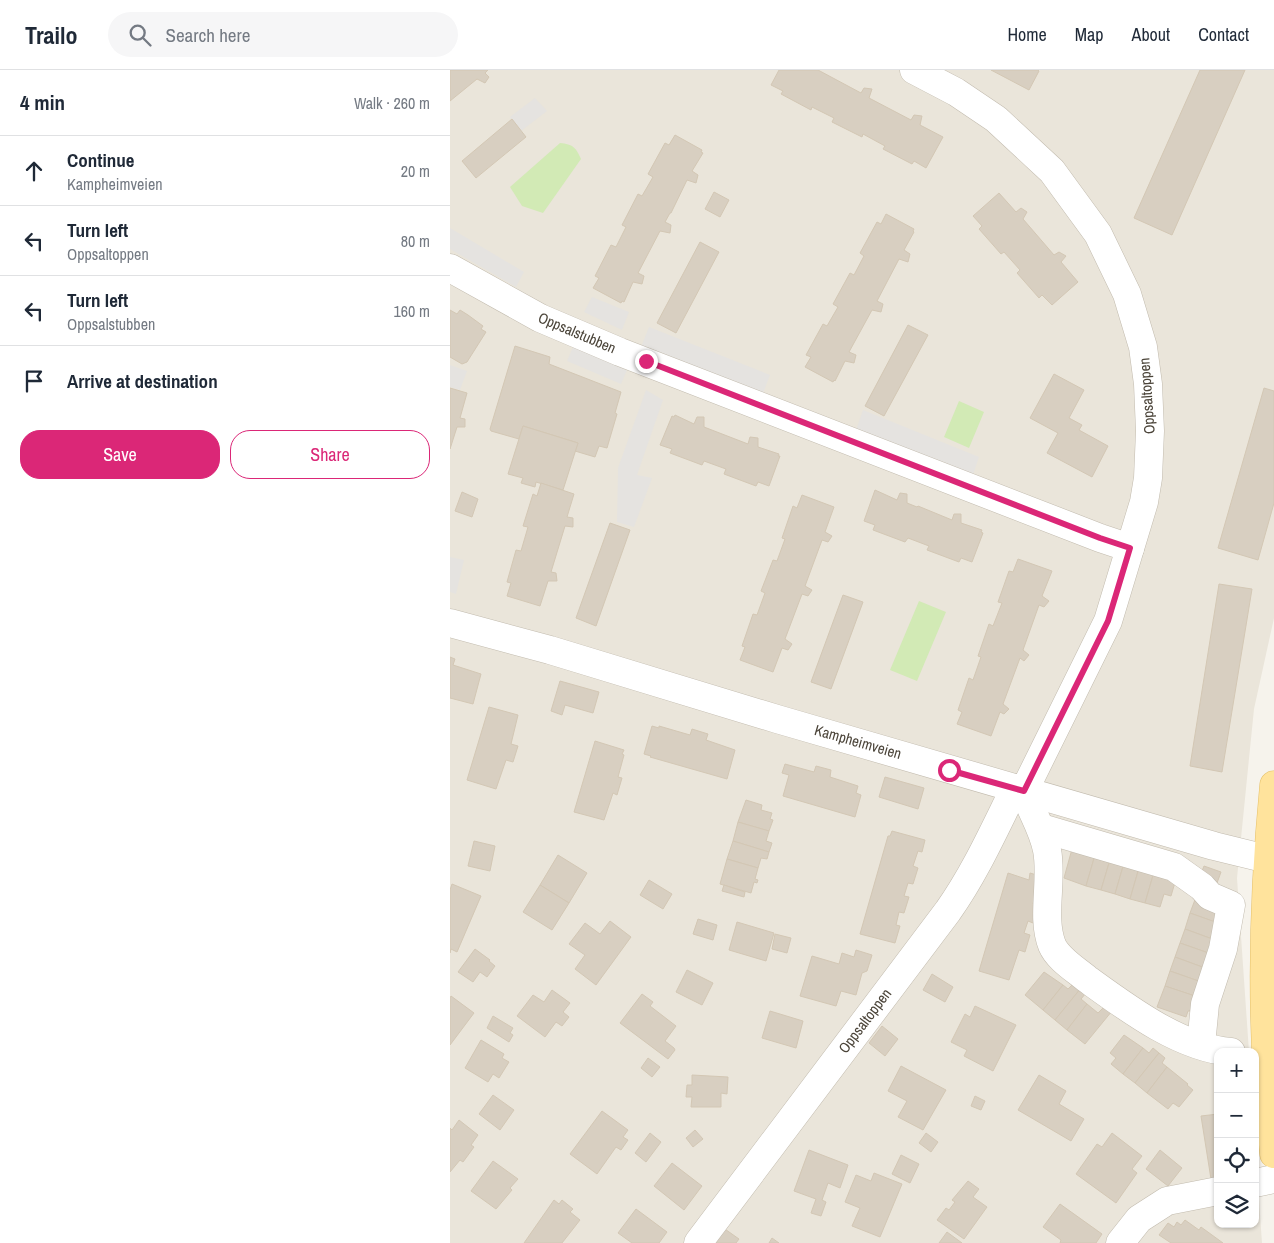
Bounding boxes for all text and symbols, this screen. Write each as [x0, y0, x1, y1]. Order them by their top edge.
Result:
search box [108, 12, 458, 57]
text: Trailo [25, 19, 78, 51]
icon: search [126, 21, 154, 49]
text: Search here [166, 22, 250, 48]
text: Home [1007, 22, 1047, 47]
text: Map [1075, 22, 1104, 47]
text: About [1132, 22, 1170, 47]
text: Contact [1198, 22, 1249, 47]
text: 4 min [20, 88, 65, 117]
text: Walk · 260 m [354, 92, 430, 114]
text: Continue [67, 147, 135, 173]
icon: ahead [20, 157, 48, 185]
text: 20 m [401, 160, 430, 182]
text: Kampheimveien [67, 173, 163, 195]
text: Turn left [67, 217, 128, 243]
icon: left [20, 227, 48, 255]
text: 80 m [401, 230, 430, 252]
text: Oppsaltoppen [67, 243, 149, 265]
text: Turn left [67, 287, 128, 313]
icon: left [20, 297, 48, 325]
text: 160 m [394, 300, 430, 322]
street label: Oppsalstubben [535, 307, 619, 358]
text: Oppsalstubben [67, 313, 155, 335]
route end [635, 350, 658, 373]
street label: Oppsaltoppen [1133, 357, 1160, 435]
icon: arrive [20, 367, 48, 395]
text: Arrive at destination [67, 368, 218, 394]
button: Save [20, 430, 220, 479]
button: Share [230, 430, 430, 479]
street label: Kampheimveien [812, 719, 904, 764]
route start [938, 759, 961, 782]
street label: Oppsaltoppen [833, 984, 896, 1058]
map controls [1214, 1048, 1259, 1228]
button: + [1214, 1048, 1259, 1093]
button: − [1214, 1093, 1259, 1138]
button: locate [1214, 1138, 1259, 1183]
button: layers [1214, 1183, 1259, 1228]

